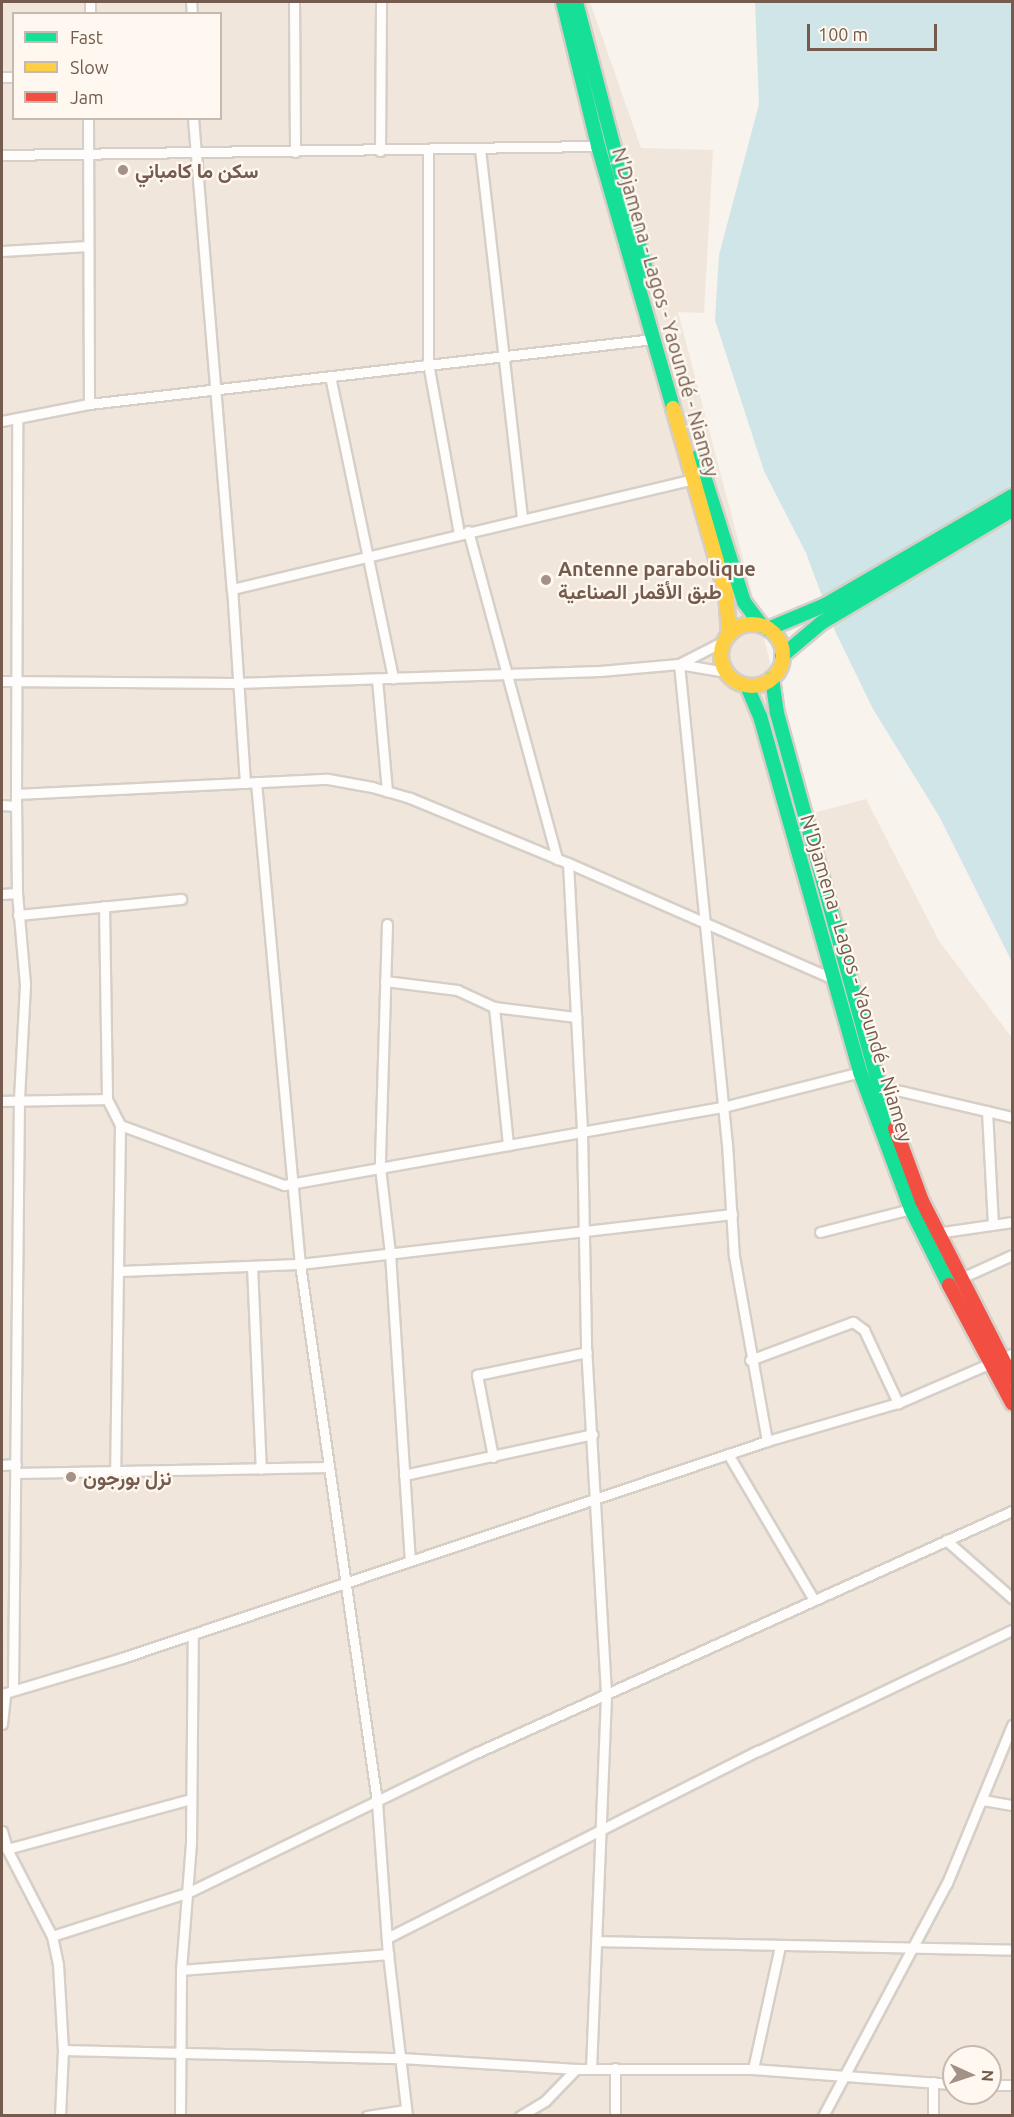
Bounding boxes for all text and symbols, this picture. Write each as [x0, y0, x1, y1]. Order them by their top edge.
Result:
legend [12, 12, 222, 120]
scale bar [810, 12, 940, 50]
text: 100 m [818, 24, 868, 44]
text: Fast [70, 27, 103, 47]
text: Slow [70, 57, 109, 77]
text: Jam [70, 87, 104, 107]
street label: N'Djamena - Lagos - Yaoundé - Niamey [607, 145, 725, 479]
place label: سكن ما كامباني [135, 158, 259, 182]
marker: سكن ما كامباني [116, 163, 130, 177]
place label: Antenne parabolique طبق الأقمار الصناعية [558, 556, 756, 603]
marker: Antenne parabolique طبق الأقمار الصناعية [539, 573, 553, 587]
street label: N'Djamena - Lagos - Yaoundé - Niamey [796, 811, 918, 1145]
place label: نزل بورجون [83, 1465, 172, 1489]
marker: نزل بورجون [64, 1470, 78, 1484]
north arrow [942, 2045, 1002, 2105]
text: N [979, 2069, 997, 2082]

